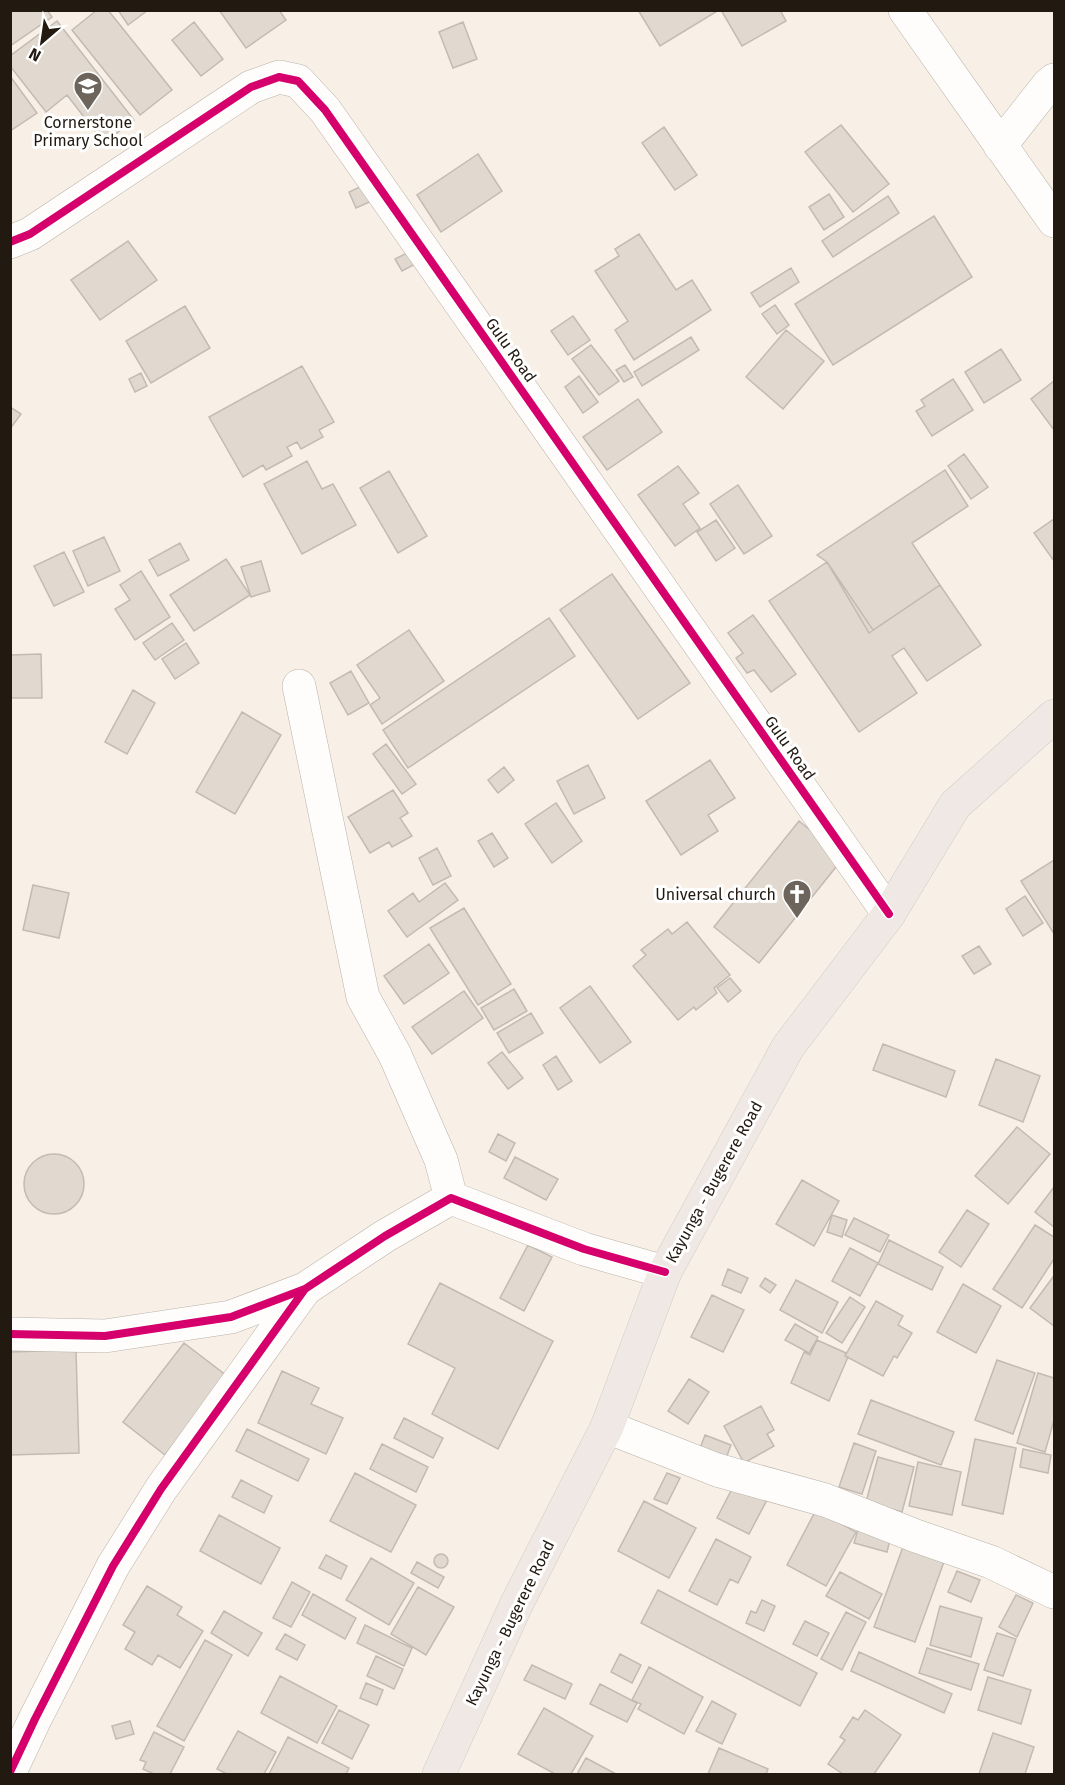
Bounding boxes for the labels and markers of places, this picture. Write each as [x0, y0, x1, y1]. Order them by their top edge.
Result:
school or university icon: Cornerstone Primary School [72, 70, 104, 112]
place label: Cornerstone Primary School [33, 113, 143, 150]
church icon: Universal church [781, 878, 813, 920]
place label: Universal church [655, 885, 776, 904]

